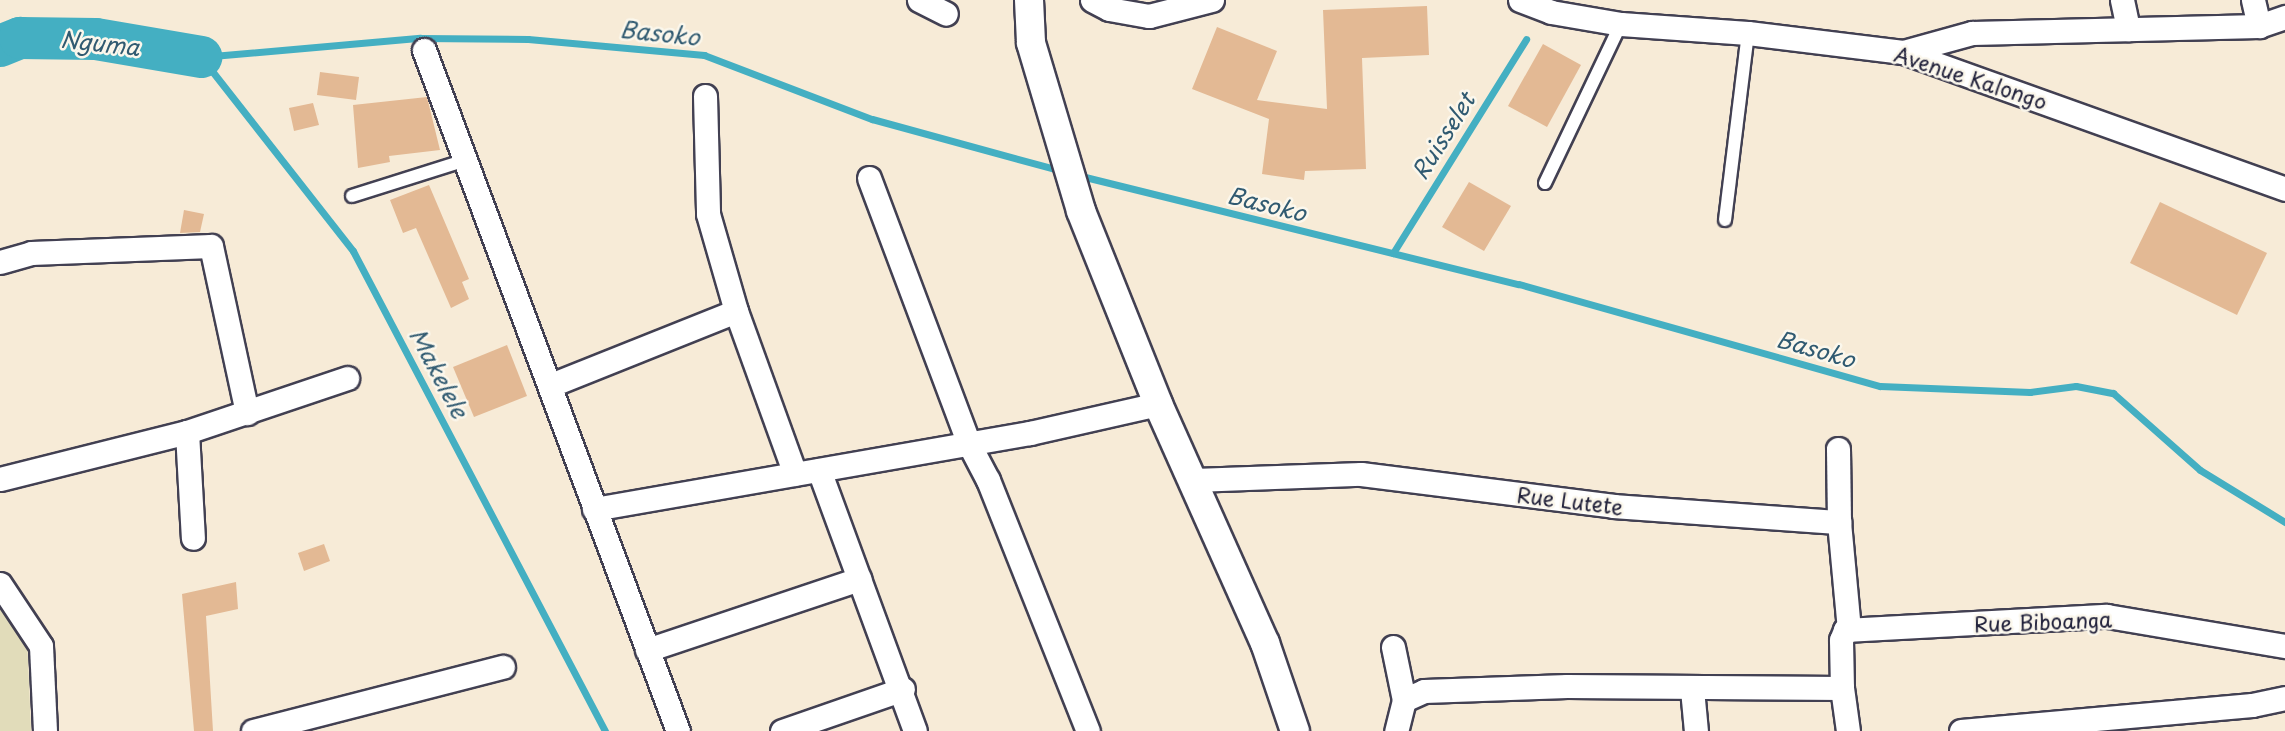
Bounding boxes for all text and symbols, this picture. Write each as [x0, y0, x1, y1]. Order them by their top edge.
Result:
water label: Basoko [619, 15, 701, 51]
water label: Nguma [59, 25, 141, 61]
street label: Avenue Kalongo [1892, 41, 2050, 113]
water label: Ruisselet [1406, 88, 1480, 184]
water label: Basoko [1225, 181, 1309, 227]
water label: Makelele [404, 323, 474, 423]
water label: Basoko [1774, 325, 1858, 373]
street label: Rue Lutete [1515, 481, 1625, 519]
street label: Rue Biboanga [1973, 606, 2113, 636]

